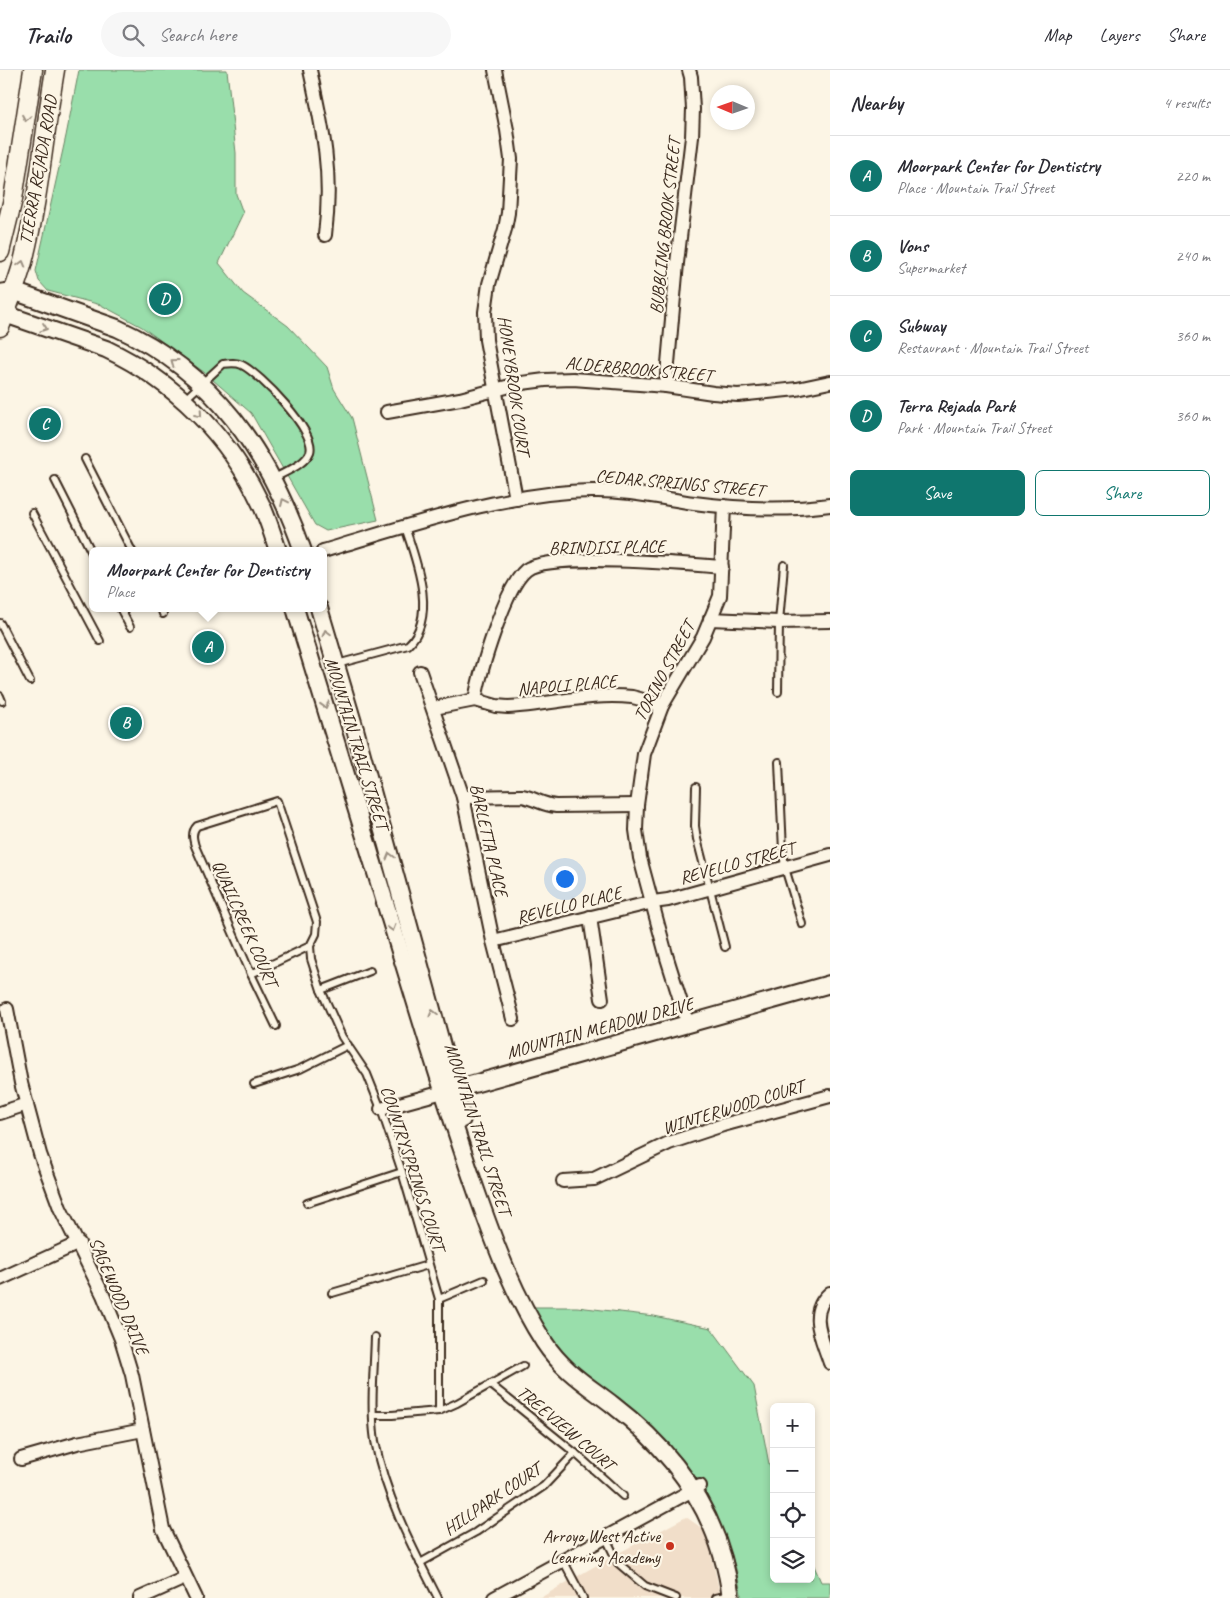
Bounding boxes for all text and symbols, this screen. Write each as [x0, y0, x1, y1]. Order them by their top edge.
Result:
search box [101, 12, 451, 57]
text: Trailo [25, 20, 71, 50]
icon: search [119, 21, 147, 49]
text: Search here [159, 23, 236, 47]
text: Map [1044, 24, 1072, 46]
text: Layers [1100, 24, 1139, 46]
text: Share [1167, 24, 1205, 46]
north arrow [710, 85, 755, 130]
text: Nearby [850, 90, 903, 116]
street label: TIERRA REJADA ROAD [14, 92, 62, 246]
text: 4 results [1163, 93, 1210, 113]
one-way arrow [21, 114, 31, 123]
street label: BUBBLING BROOK STREET [645, 133, 686, 315]
text: Moorpark Center for Dentistry [897, 154, 1100, 178]
text: A [862, 166, 870, 186]
text: 220 m [1176, 166, 1210, 186]
text: Place · Mountain Trail Street [897, 178, 1054, 198]
text: Vons [897, 234, 928, 258]
text: B [862, 246, 870, 266]
text: 240 m [1176, 246, 1210, 266]
text: Supermarket [897, 258, 965, 278]
one-way arrow [16, 261, 26, 269]
pin: D [149, 280, 181, 318]
street label: HONEYBROOK COURT [493, 314, 535, 461]
text: Subway [897, 314, 945, 338]
one-way arrow [40, 322, 48, 332]
text: C [862, 326, 870, 346]
text: 360 m [1176, 326, 1210, 346]
text: Restaurant · Mountain Trail Street [897, 338, 1088, 358]
street label: ALDERBROOK STREET [565, 352, 717, 387]
one-way arrow [171, 359, 180, 368]
text: Terra Rejada Park [897, 394, 1015, 418]
pin: C [29, 405, 61, 443]
text: D [861, 406, 871, 426]
text: 360 m [1176, 406, 1210, 426]
one-way arrow [193, 409, 202, 418]
text: Park · Mountain Trail Street [897, 418, 1052, 438]
street label: CEDAR SPRINGS STREET [595, 465, 769, 502]
button: Save [850, 470, 1025, 516]
button: Share [1035, 470, 1210, 516]
one-way arrow [280, 498, 291, 507]
street label: BRINDISI PLACE [549, 535, 667, 559]
popup [89, 547, 327, 612]
text: Moorpark Center for Dentistry [106, 558, 310, 582]
text: Place [106, 582, 135, 602]
street label: TORINO STREET [628, 614, 701, 725]
pin: A [192, 628, 224, 666]
one-way arrow [322, 629, 332, 637]
street label: MOUNTAIN TRAIL STREET [320, 654, 395, 836]
street label: NAPOLI PLACE [517, 670, 620, 700]
one-way arrow [320, 700, 330, 709]
pin: B [110, 704, 142, 742]
street label: BARLETTA PLACE [465, 781, 513, 901]
street label: REVELLO STREET [677, 836, 801, 889]
one-way arrow [385, 852, 396, 861]
street label: QUAILCREEK COURT [207, 857, 285, 994]
your location [552, 866, 578, 892]
street label: REVELLO PLACE [514, 881, 626, 929]
one-way arrow [387, 923, 397, 931]
street label: MOUNTAIN MEADOW DRIVE [504, 992, 698, 1064]
one-way arrow [429, 1009, 439, 1017]
street label: MOUNTAIN TRAIL STREET [440, 1041, 518, 1222]
street label: WINTERWOOD COURT [660, 1074, 811, 1139]
street label: COUNTRYSPRINGS COURT [376, 1083, 451, 1257]
street label: SAGEWOOD DRIVE [84, 1234, 154, 1360]
street label: TREEVIEW COURT [513, 1381, 622, 1478]
map controls [770, 1403, 815, 1583]
button: + [770, 1403, 815, 1448]
button: − [770, 1448, 815, 1493]
street label: HILLPARK COURT [439, 1456, 549, 1540]
button: locate [770, 1493, 815, 1538]
place label: Arroyo West Active Learning Academy [543, 1525, 662, 1568]
button: layers [770, 1538, 815, 1583]
marker: Arroyo West Active Learning Academy [664, 1540, 676, 1552]

